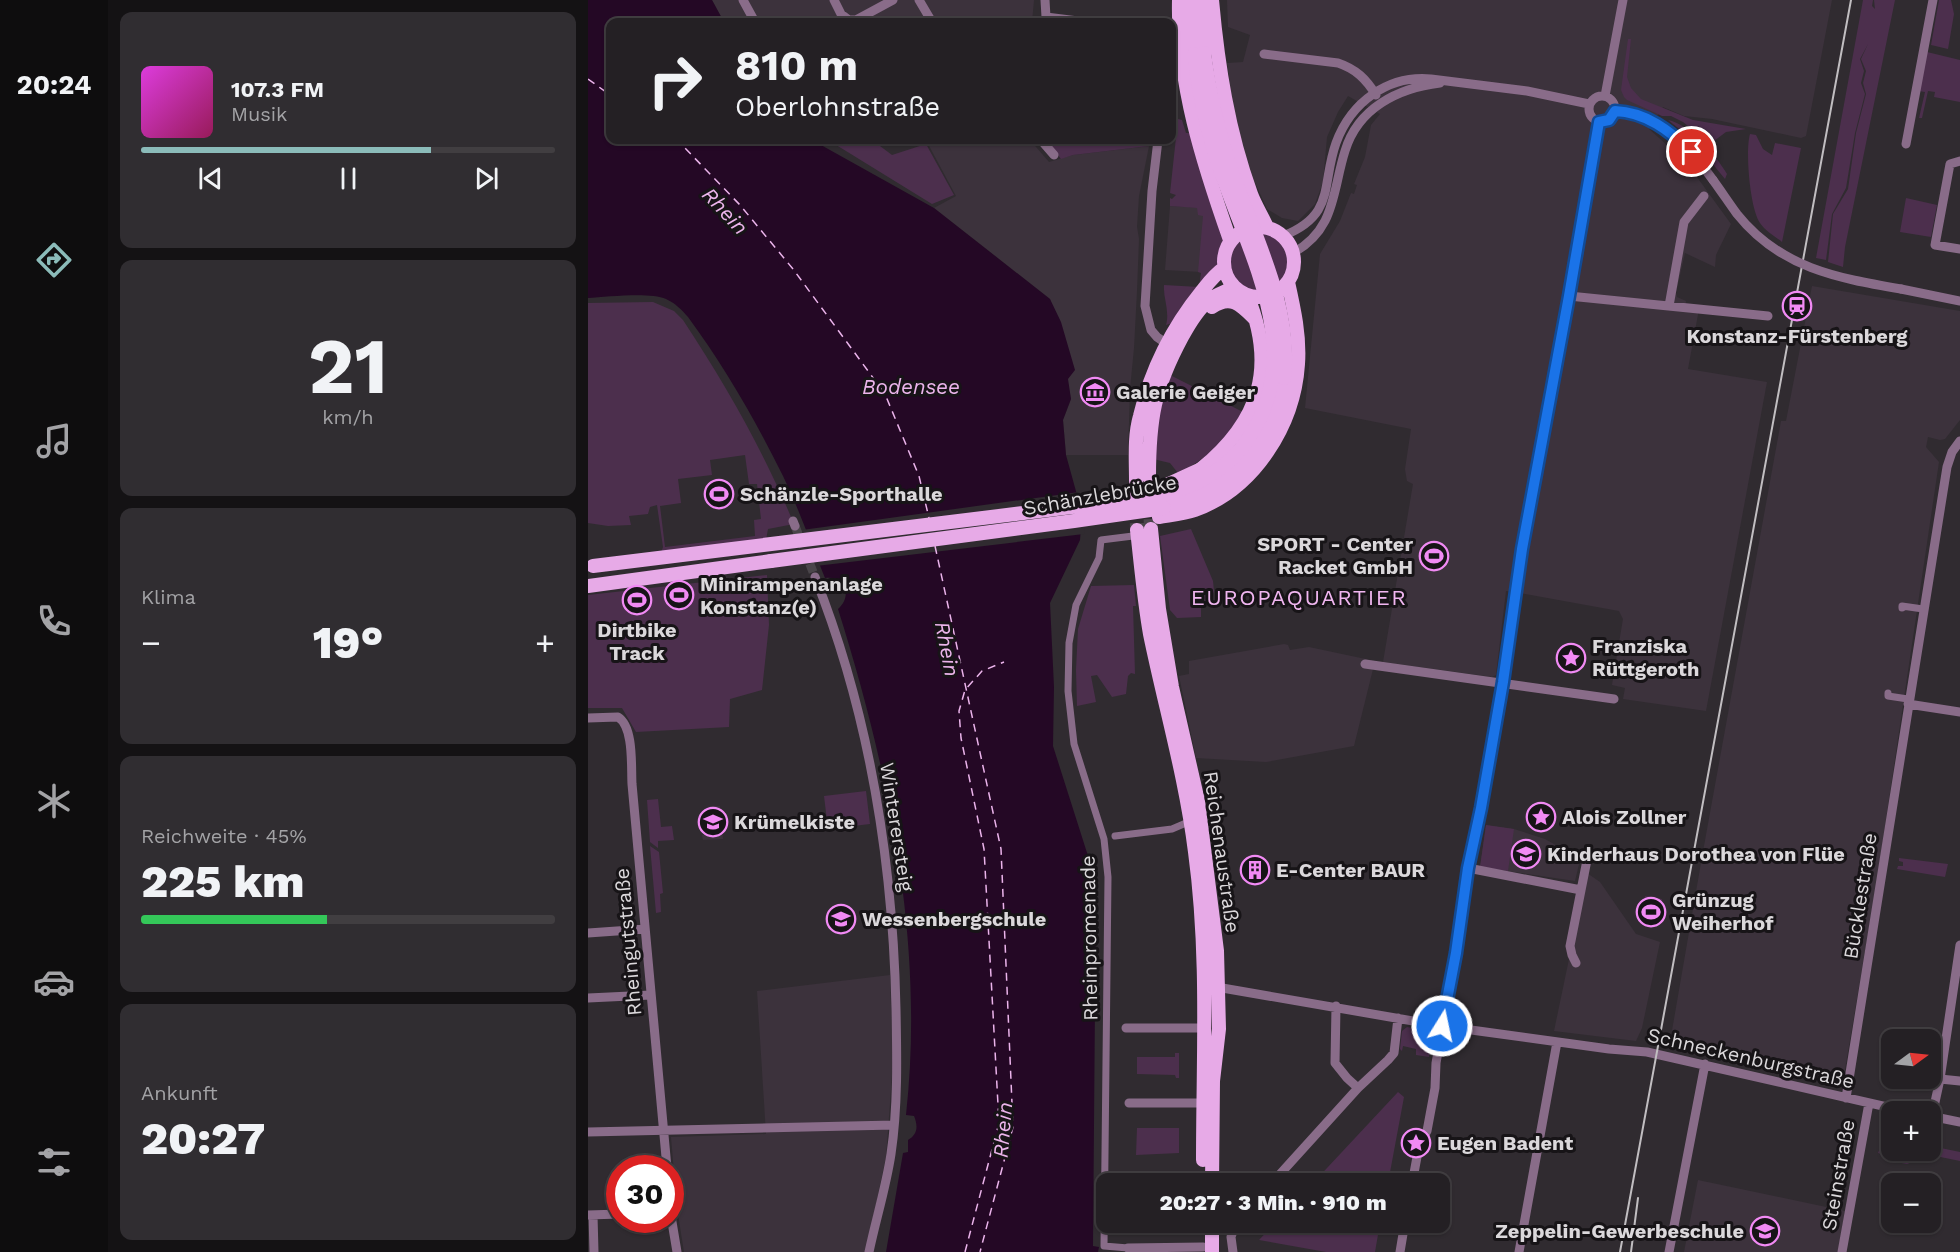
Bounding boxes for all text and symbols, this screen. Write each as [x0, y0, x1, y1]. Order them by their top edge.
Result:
text: 810 m [735, 41, 858, 90]
icon: right [636, 42, 714, 120]
text: 20:24 [17, 69, 91, 101]
text: 107.3 FM [231, 77, 324, 102]
text: Oberlohnstraße [735, 91, 940, 123]
text: Musik [231, 102, 287, 126]
pin [1666, 126, 1717, 177]
icon: arrive [1675, 135, 1708, 168]
icon: previous [194, 162, 227, 195]
icon: pause [332, 162, 365, 195]
icon: next [470, 162, 503, 195]
water label: Rhein [697, 182, 754, 240]
icon: directions [33, 239, 75, 281]
station icon: Konstanz-Fürstenberg [1781, 290, 1813, 322]
text: 21 [308, 320, 388, 412]
place label: Konstanz-Fürstenberg [1686, 324, 1908, 348]
water label: Bodensee [862, 374, 960, 399]
museum icon: Galerie Geiger [1079, 376, 1111, 408]
place label: Galerie Geiger [1116, 380, 1256, 404]
text: km/h [322, 405, 374, 429]
icon: music [33, 420, 75, 462]
street label: Schänzlebrücke [1021, 470, 1179, 520]
sports icon: Schänzle-Sporthalle [703, 478, 735, 510]
place label: Schänzle-Sporthalle [740, 482, 943, 506]
place label: SPORT - Center Racket GmbH [1257, 532, 1413, 579]
sports icon: SPORT - Center Racket GmbH [1418, 540, 1450, 572]
place label: Minirampenanlage Konstanz(e) [700, 572, 883, 619]
sports icon: Minirampenanlage Konstanz(e) [663, 579, 695, 611]
sports icon: Dirtbike Track [621, 584, 653, 616]
text: Klima [141, 585, 196, 609]
district label: EUROPAQUARTIER [1191, 585, 1407, 610]
icon: phone [33, 600, 75, 642]
text: 19° [313, 616, 383, 669]
place label: Dirtbike Track [597, 618, 677, 665]
water label: Rhein [930, 619, 965, 679]
text: − [141, 623, 161, 662]
text: + [535, 623, 555, 662]
place label: Franziska Rüttgeroth [1592, 634, 1699, 681]
place icon: Franziska Rüttgeroth [1555, 642, 1587, 674]
street label: Winterersteig [875, 761, 919, 894]
street label: Reichenaustraße [1199, 770, 1245, 934]
icon: climate [33, 780, 75, 822]
place icon: Alois Zollner [1525, 801, 1557, 833]
place label: Alois Zollner [1562, 805, 1687, 829]
school or university icon: Krümelkiste [697, 806, 729, 838]
place label: Krümelkiste [734, 810, 855, 834]
text: Reichweite · 45% [141, 824, 307, 848]
street label: Bücklestraße [1838, 831, 1882, 961]
school or university icon: Kinderhaus Dorothea von Flüe [1510, 838, 1542, 870]
place label: Kinderhaus Dorothea von Flüe [1547, 842, 1845, 866]
building icon: E-Center BAUR [1239, 854, 1271, 886]
text: 225 km [141, 855, 304, 908]
street label: Rheinpromenade [1076, 855, 1102, 1021]
place label: E-Center BAUR [1276, 858, 1425, 882]
street label: Rheingutstraße [610, 867, 646, 1017]
place label: Grünzug Weiherhof [1672, 888, 1774, 935]
sports icon: Grünzug Weiherhof [1635, 896, 1667, 928]
school or university icon: Wessenbergschule [825, 903, 857, 935]
place label: Wessenbergschule [862, 907, 1046, 931]
icon: car [33, 961, 75, 1003]
position arrow [1410, 994, 1474, 1058]
street label: Schneckenburgstraße [1645, 1023, 1857, 1093]
north arrow [1881, 1029, 1941, 1089]
map controls [1881, 1029, 1941, 1233]
text: Ankunft [141, 1081, 218, 1105]
water label: Rhein [988, 1101, 1017, 1159]
button: + [1881, 1101, 1941, 1161]
text: 20:27 [141, 1112, 265, 1165]
street label: Steinstraße [1816, 1118, 1860, 1232]
place icon: Eugen Badent [1400, 1127, 1432, 1159]
place label: Eugen Badent [1437, 1131, 1573, 1155]
icon: filters [33, 1141, 75, 1183]
speed limit sign: 30 [606, 1155, 684, 1233]
button: − [1881, 1173, 1941, 1233]
text: 20:27 · 3 Min. · 910 m [1159, 1190, 1387, 1215]
school or university icon: Zeppelin-Gewerbeschule [1749, 1215, 1781, 1247]
place label: Zeppelin-Gewerbeschule [1495, 1219, 1744, 1243]

